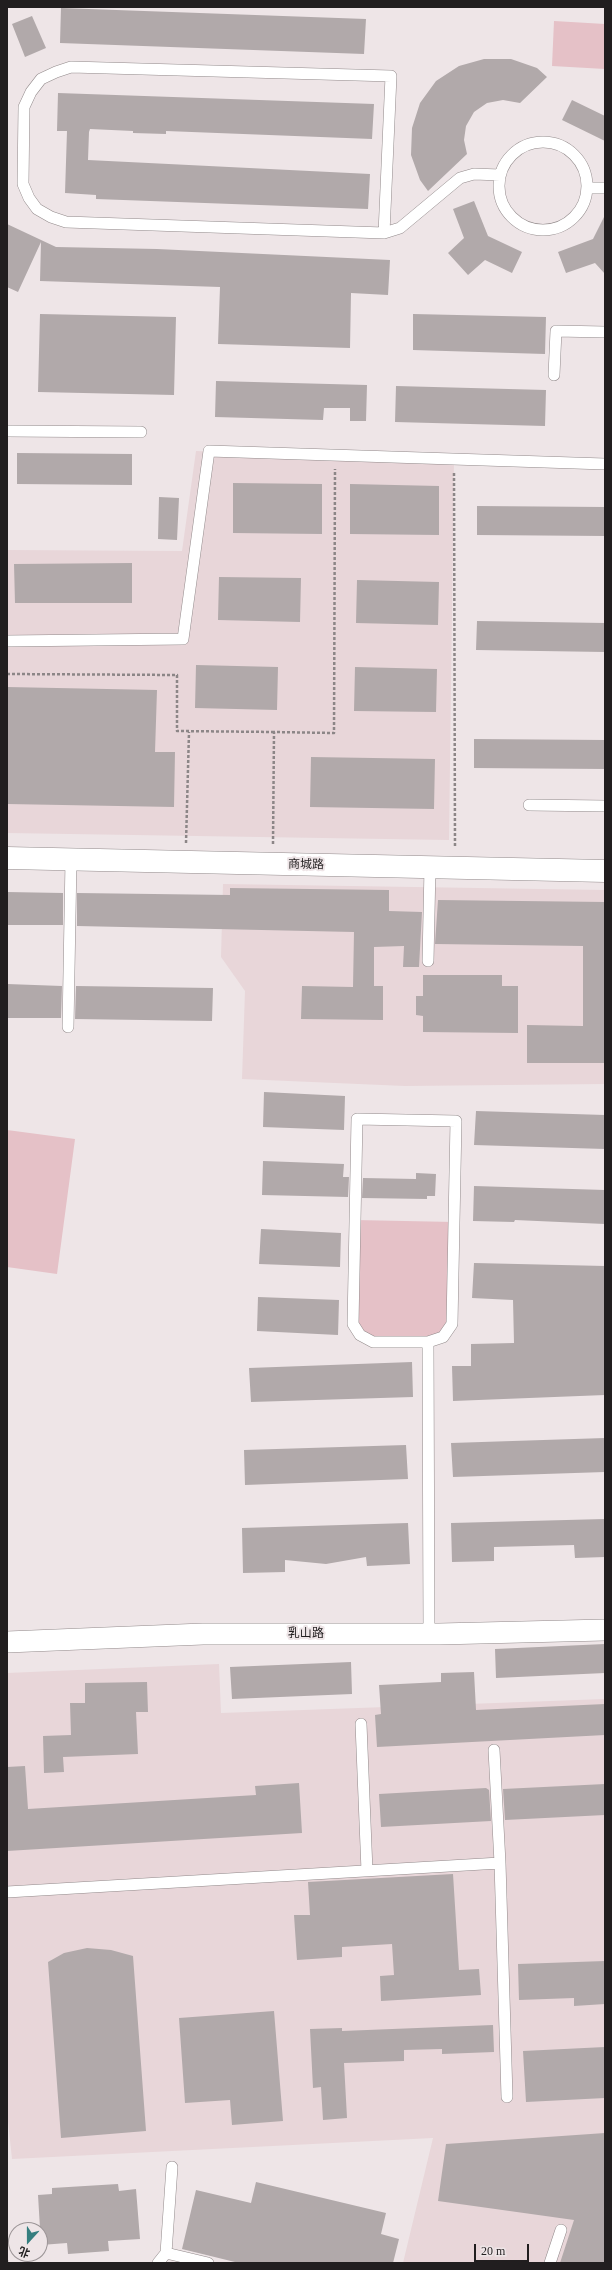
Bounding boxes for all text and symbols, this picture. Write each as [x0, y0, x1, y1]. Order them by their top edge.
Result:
street label: 商城路 [288, 857, 324, 873]
street label: 乳山路 [288, 1627, 324, 1641]
north arrow [8, 2222, 48, 2262]
scale bar [476, 2236, 531, 2262]
text: 20 m [481, 2244, 505, 2258]
text: 北 [17, 2245, 31, 2260]

